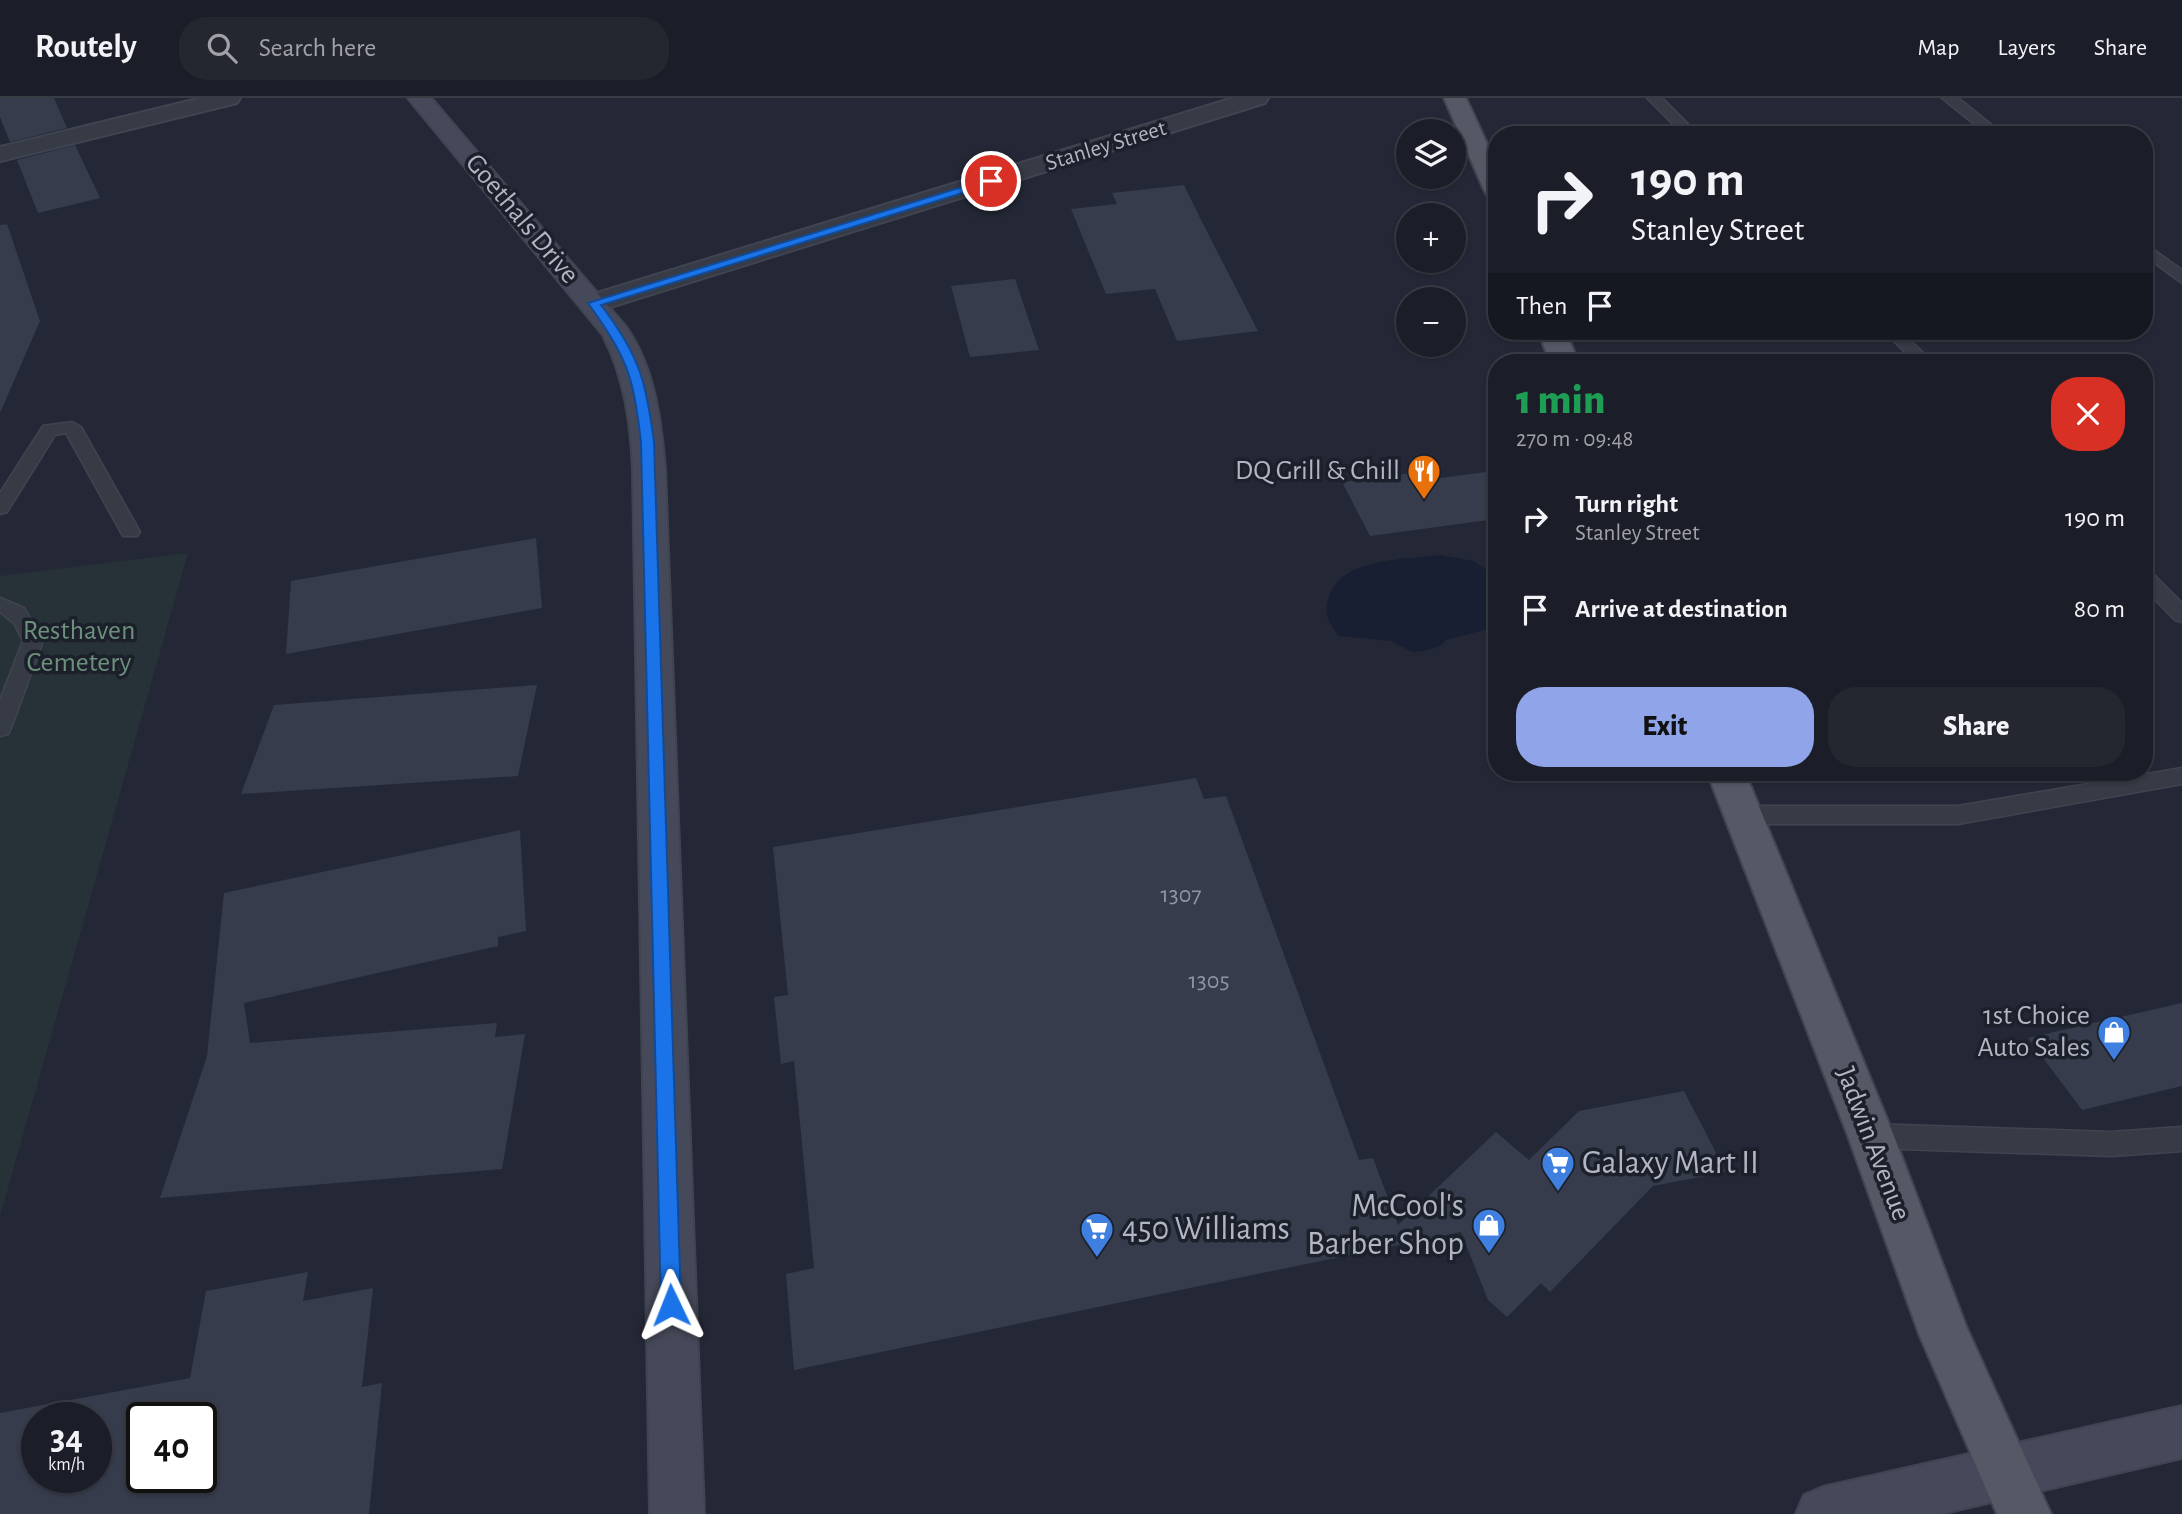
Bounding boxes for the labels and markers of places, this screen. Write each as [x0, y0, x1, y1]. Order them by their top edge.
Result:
pin [961, 151, 1021, 211]
restaurant icon: DQ Grill & Chill [1405, 452, 1443, 501]
place label: DQ Grill & Chill [1235, 457, 1400, 485]
place label: 1st Choice Auto Sales [1977, 1002, 2090, 1062]
shop icon: 1st Choice Auto Sales [2095, 1013, 2133, 1062]
supermarket icon: Galaxy Mart II [1539, 1144, 1577, 1193]
place label: Galaxy Mart II [1582, 1147, 1759, 1180]
place label: McCool's Barber Shop [1307, 1190, 1464, 1261]
shop icon: McCool's Barber Shop [1470, 1206, 1508, 1255]
supermarket icon: 450 Williams [1078, 1210, 1116, 1259]
place label: 450 Williams [1122, 1213, 1290, 1246]

